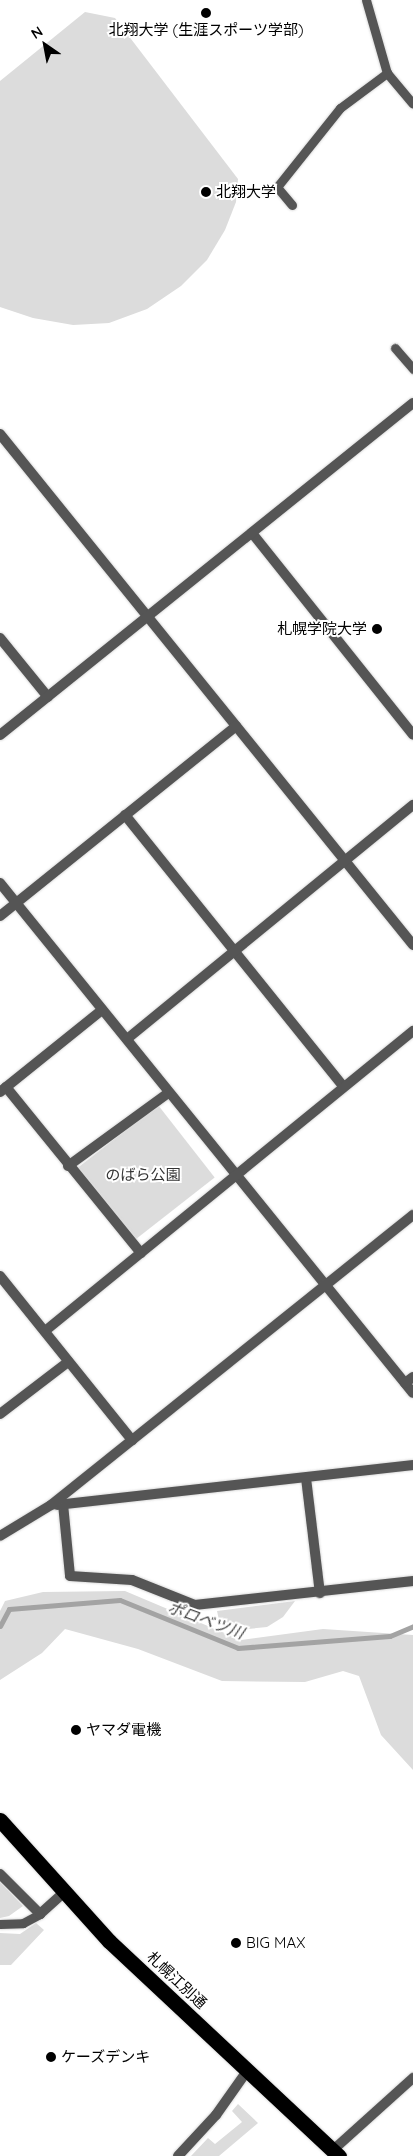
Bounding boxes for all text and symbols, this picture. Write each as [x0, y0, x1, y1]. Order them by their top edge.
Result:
marker: 北翔大学 (生涯スポーツ学部) [200, 7, 212, 19]
north arrow [20, 20, 70, 70]
place label: 北翔大学 (生涯スポーツ学部) [108, 21, 304, 39]
text: N [28, 22, 46, 43]
place label: 北翔大学 [216, 183, 276, 201]
marker: 北翔大学 [200, 186, 212, 198]
place label: 札幌学院大学 [277, 620, 367, 638]
marker: 札幌学院大学 [371, 623, 383, 635]
park label: のばら公園 [106, 1166, 180, 1184]
water label: ポロベツ川 [165, 1597, 247, 1643]
place label: ヤマダ電機 [86, 1721, 161, 1739]
marker: ヤマダ電機 [70, 1724, 82, 1736]
place label: BIG MAX [246, 1934, 305, 1952]
marker: BIG MAX [230, 1937, 242, 1949]
street label: 札幌江別通 [143, 1948, 211, 2012]
place label: ケーズデンキ [61, 2048, 151, 2066]
marker: ケーズデンキ [45, 2051, 57, 2063]

